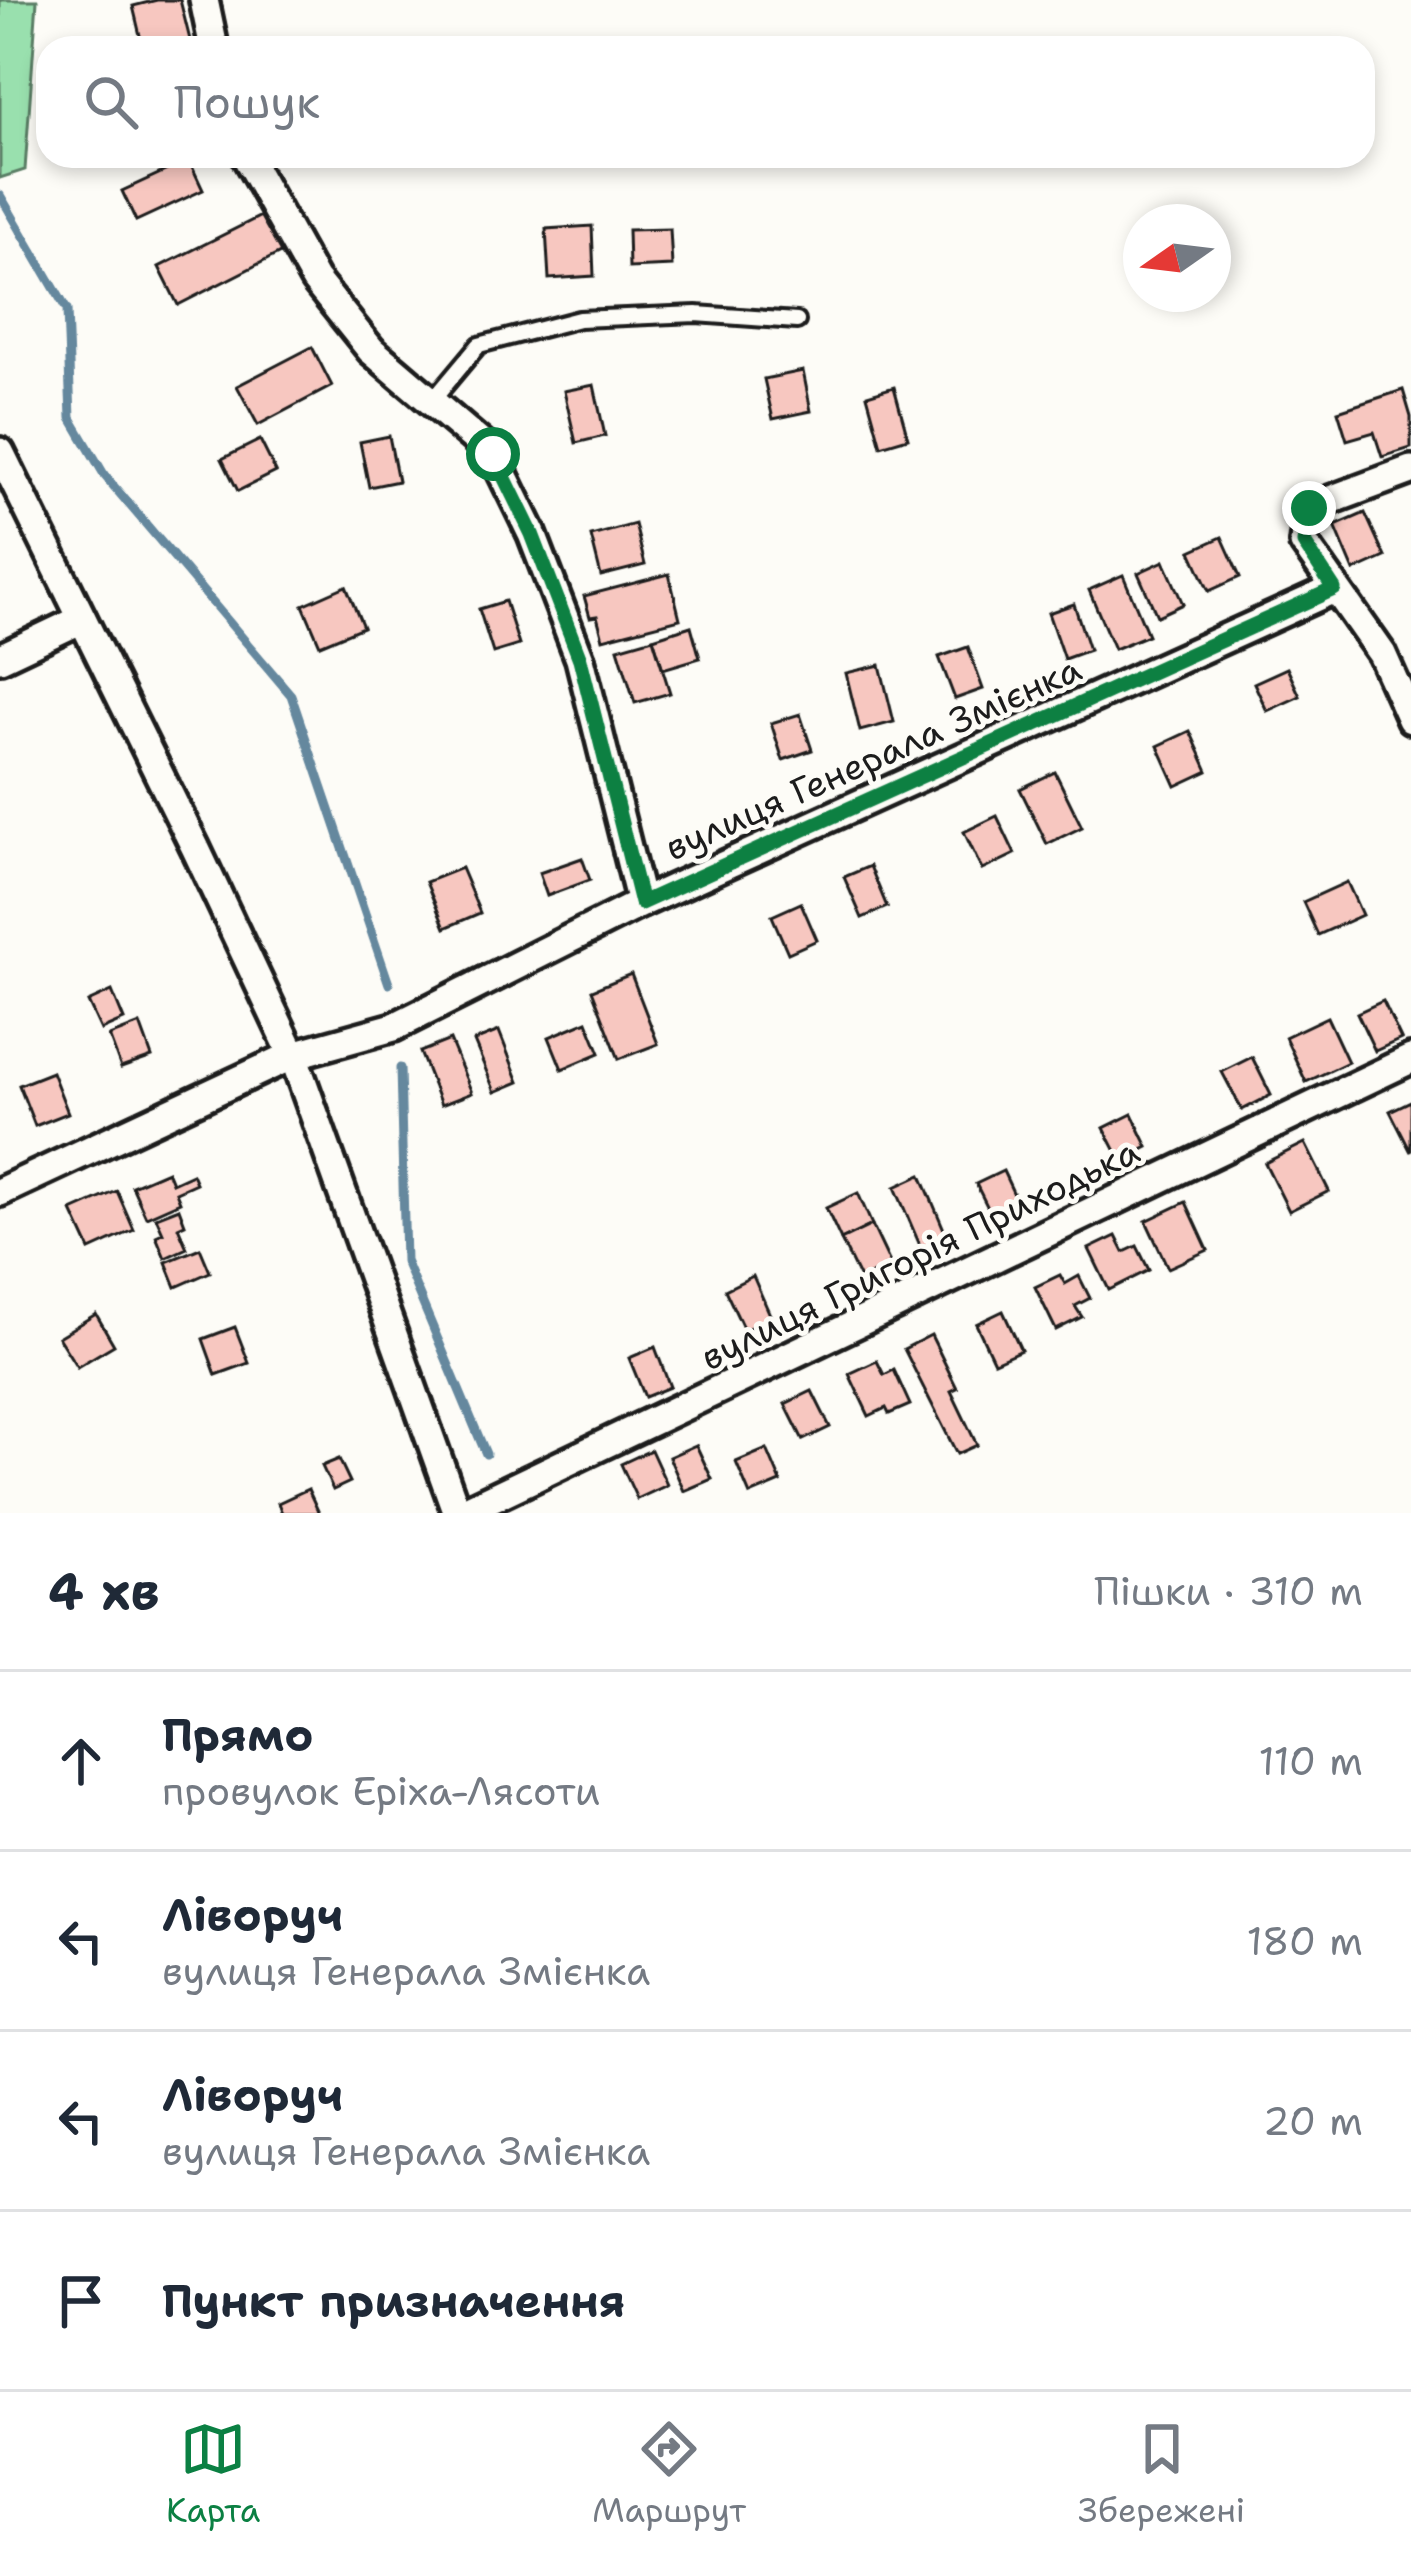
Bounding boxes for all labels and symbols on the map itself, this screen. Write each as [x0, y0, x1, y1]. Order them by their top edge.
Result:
north arrow [1123, 204, 1231, 312]
route start [466, 427, 520, 481]
route end [1282, 481, 1336, 535]
street label: вулиця Генерала Змієнка [657, 644, 1089, 872]
street label: вулиця Григорія Приходька [693, 1126, 1147, 1382]

